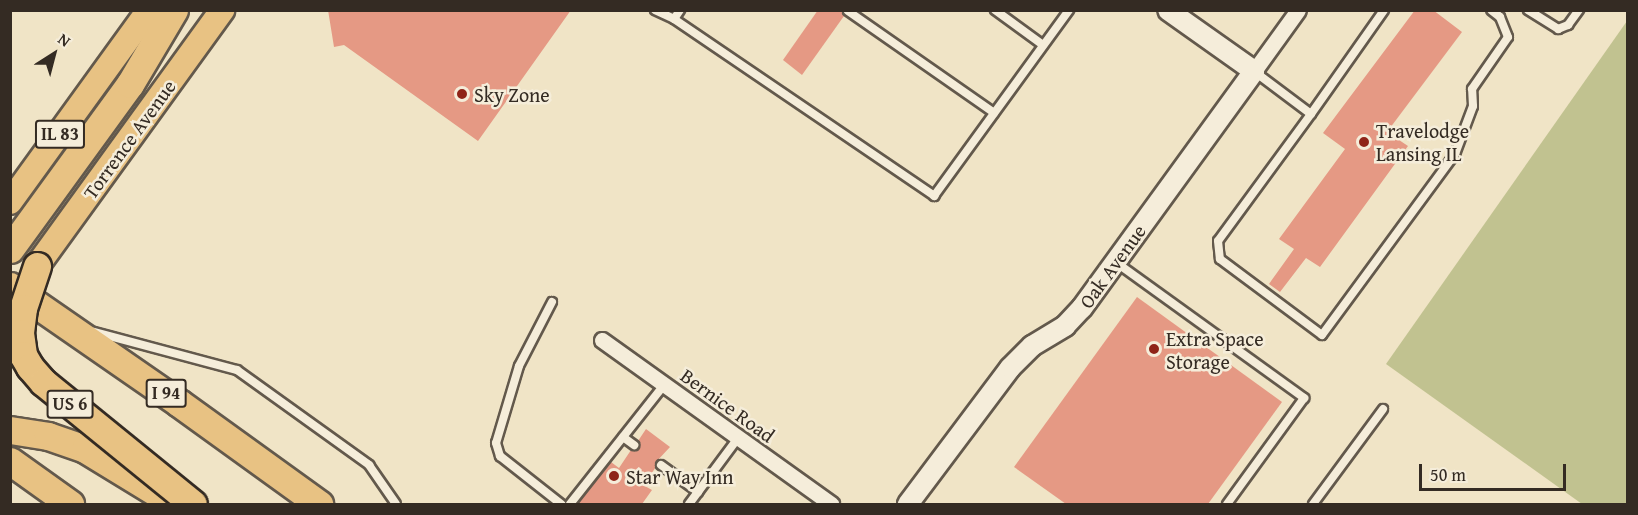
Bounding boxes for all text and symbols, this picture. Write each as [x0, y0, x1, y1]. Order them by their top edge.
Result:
north arrow [24, 24, 84, 84]
text: N [53, 27, 76, 52]
street label: Torrence Avenue [78, 75, 180, 203]
place label: Sky Zone [474, 82, 550, 106]
marker: Sky Zone [455, 87, 469, 101]
place label: Travelodge Lansing IL [1376, 118, 1469, 165]
road number: IL 83 [34, 119, 86, 149]
marker: Travelodge Lansing IL [1357, 135, 1371, 149]
street label: Oak Avenue [1074, 219, 1150, 313]
place label: Extra Space Storage [1166, 326, 1264, 373]
marker: Extra Space Storage [1147, 342, 1161, 356]
street label: Bernice Road [676, 363, 780, 447]
road number: I 94 [145, 378, 187, 408]
road number: US 6 [46, 389, 94, 419]
scale bar [1422, 452, 1569, 490]
text: 50 m [1430, 461, 1466, 488]
place label: Star Way Inn [626, 464, 734, 488]
marker: Star Way Inn [607, 469, 621, 483]

